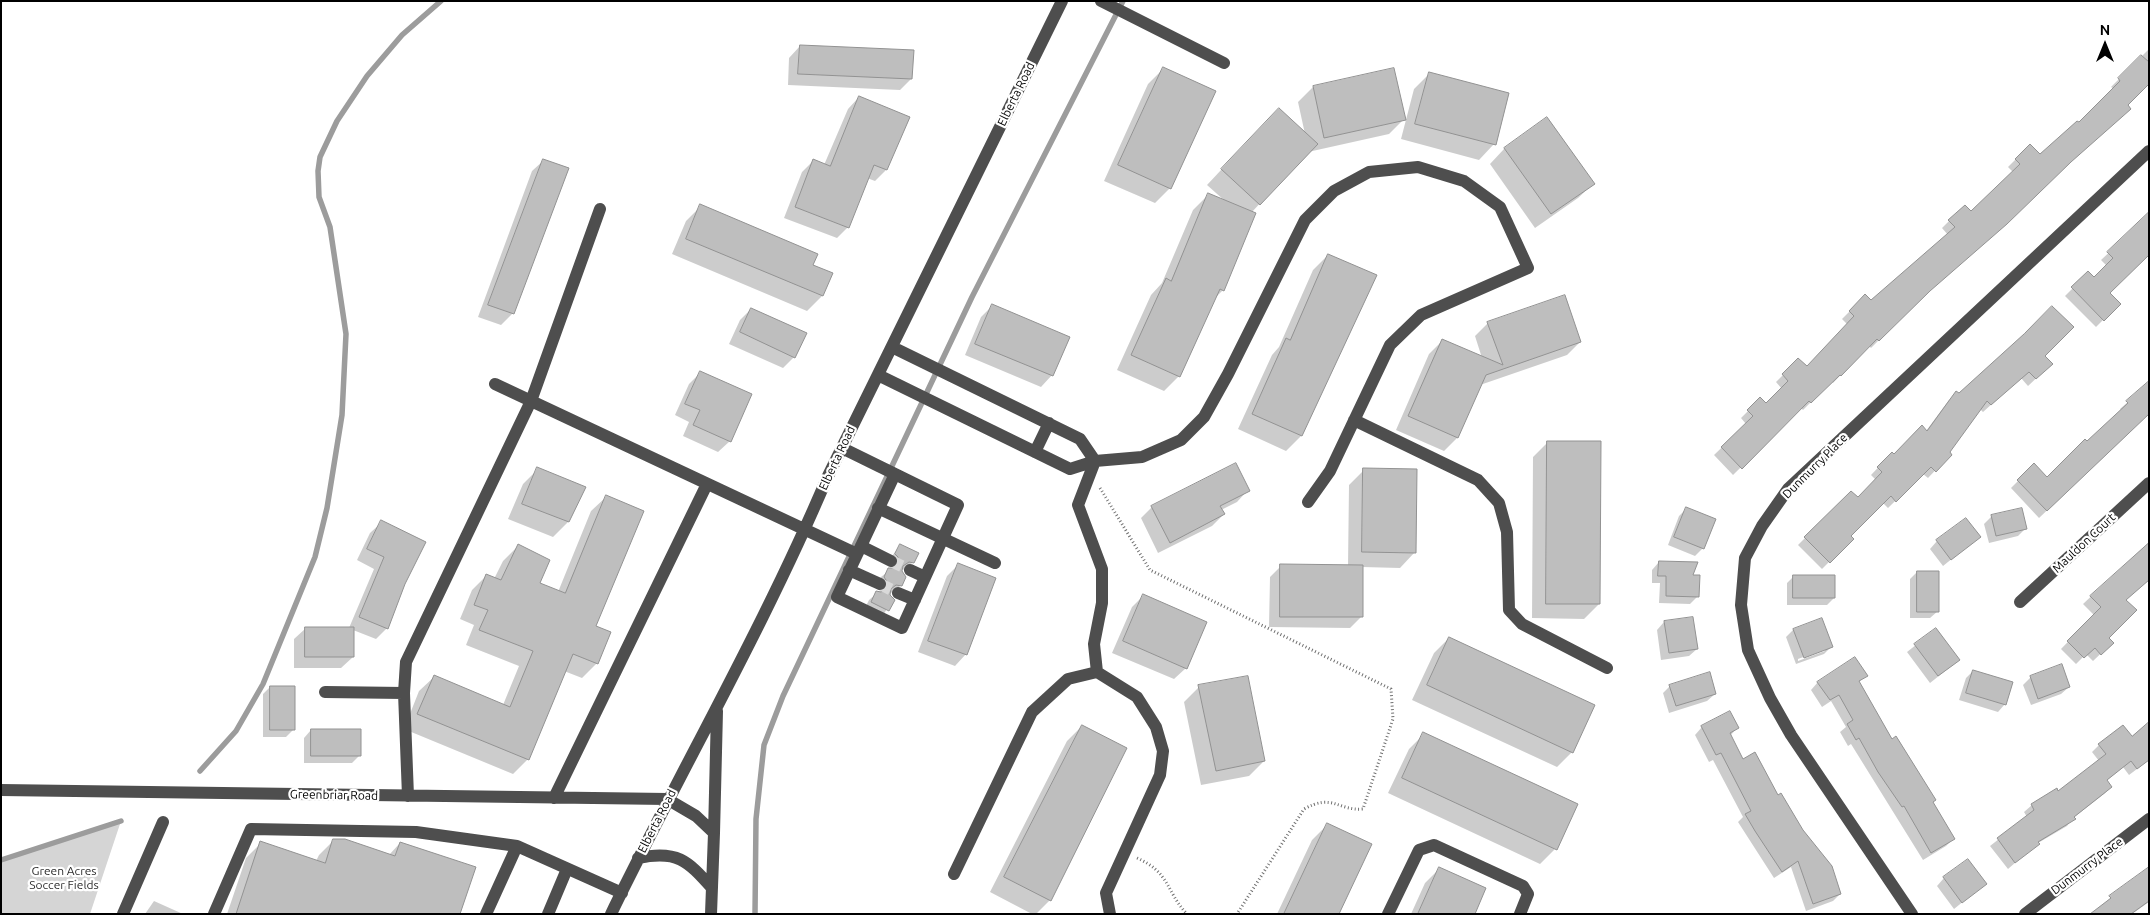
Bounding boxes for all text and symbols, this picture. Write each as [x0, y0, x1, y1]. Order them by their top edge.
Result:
north arrow [2080, 20, 2130, 70]
text: N [2100, 22, 2110, 38]
street label: Elberta Road [994, 60, 1038, 128]
street label: Elberta Road [816, 424, 858, 492]
street label: Dunmurry Place [1780, 431, 1850, 501]
street label: Mauldon Court [2050, 510, 2118, 576]
street label: Greenbriar Road [290, 787, 378, 803]
street label: Elberta Road [635, 787, 679, 855]
street label: Dunmurry Place [2048, 834, 2126, 898]
park label: Green Acres Soccer Fields [29, 864, 99, 892]

